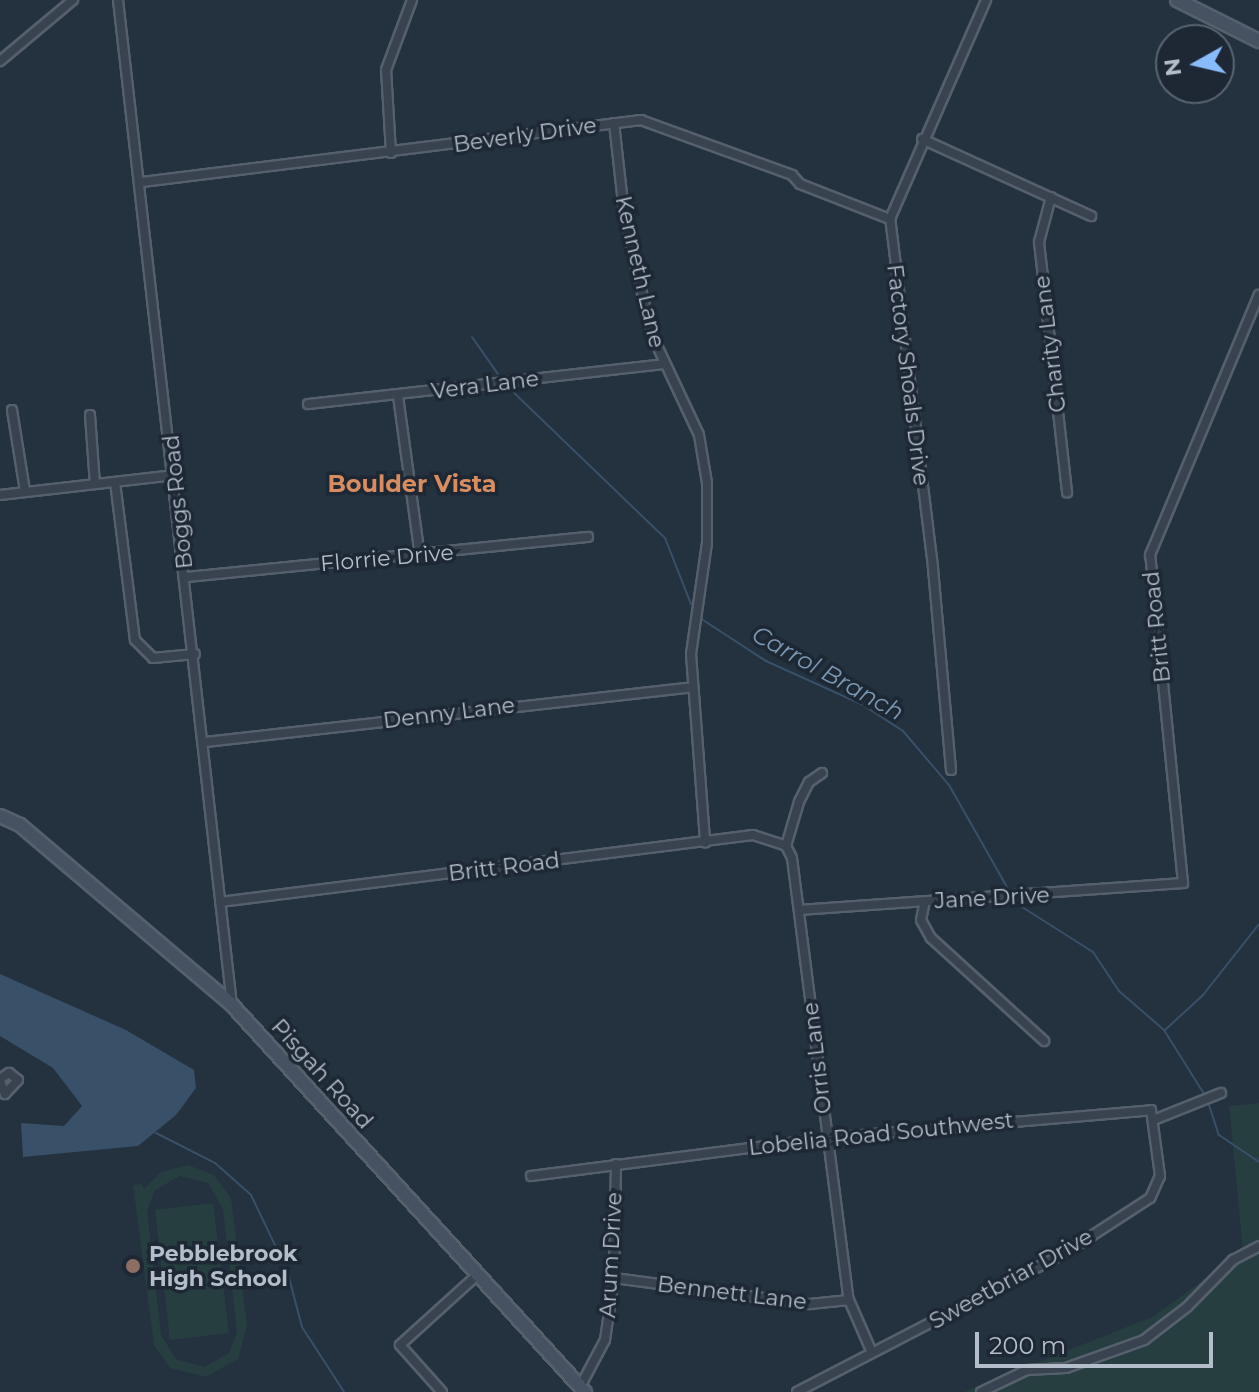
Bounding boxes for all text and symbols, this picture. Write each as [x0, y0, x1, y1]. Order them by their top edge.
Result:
north arrow [1155, 24, 1235, 104]
text: N [1158, 56, 1187, 78]
street label: Beverly Drive [452, 112, 598, 158]
street label: Kenneth Lane [610, 193, 670, 351]
street label: Factory Shoals Drive [881, 263, 935, 487]
street label: Charity Lane [1029, 274, 1071, 414]
street label: Vera Lane [430, 365, 540, 405]
street label: Boggs Road [158, 434, 198, 570]
district label: Boulder Vista [327, 470, 497, 498]
street label: Florrie Drive [319, 539, 455, 577]
street label: Britt Road [1138, 570, 1176, 684]
water label: Carrol Branch [747, 619, 909, 727]
street label: Denny Lane [382, 692, 516, 734]
street label: Britt Road [447, 847, 561, 887]
street label: Jane Drive [934, 882, 1050, 914]
street label: Orris Lane [797, 1001, 837, 1115]
street label: Pisgah Road [266, 1014, 378, 1134]
street label: Lobelia Road Southwest [747, 1107, 1015, 1161]
street label: Arum Drive [595, 1191, 627, 1319]
street label: Sweetbriar Drive [925, 1223, 1097, 1335]
place label: Pebblebrook High School [149, 1240, 297, 1292]
marker: Pebblebrook High School [124, 1257, 142, 1275]
street label: Bennett Lane [656, 1271, 808, 1315]
scale bar [979, 1316, 1217, 1366]
text: 200 m [989, 1331, 1066, 1360]

